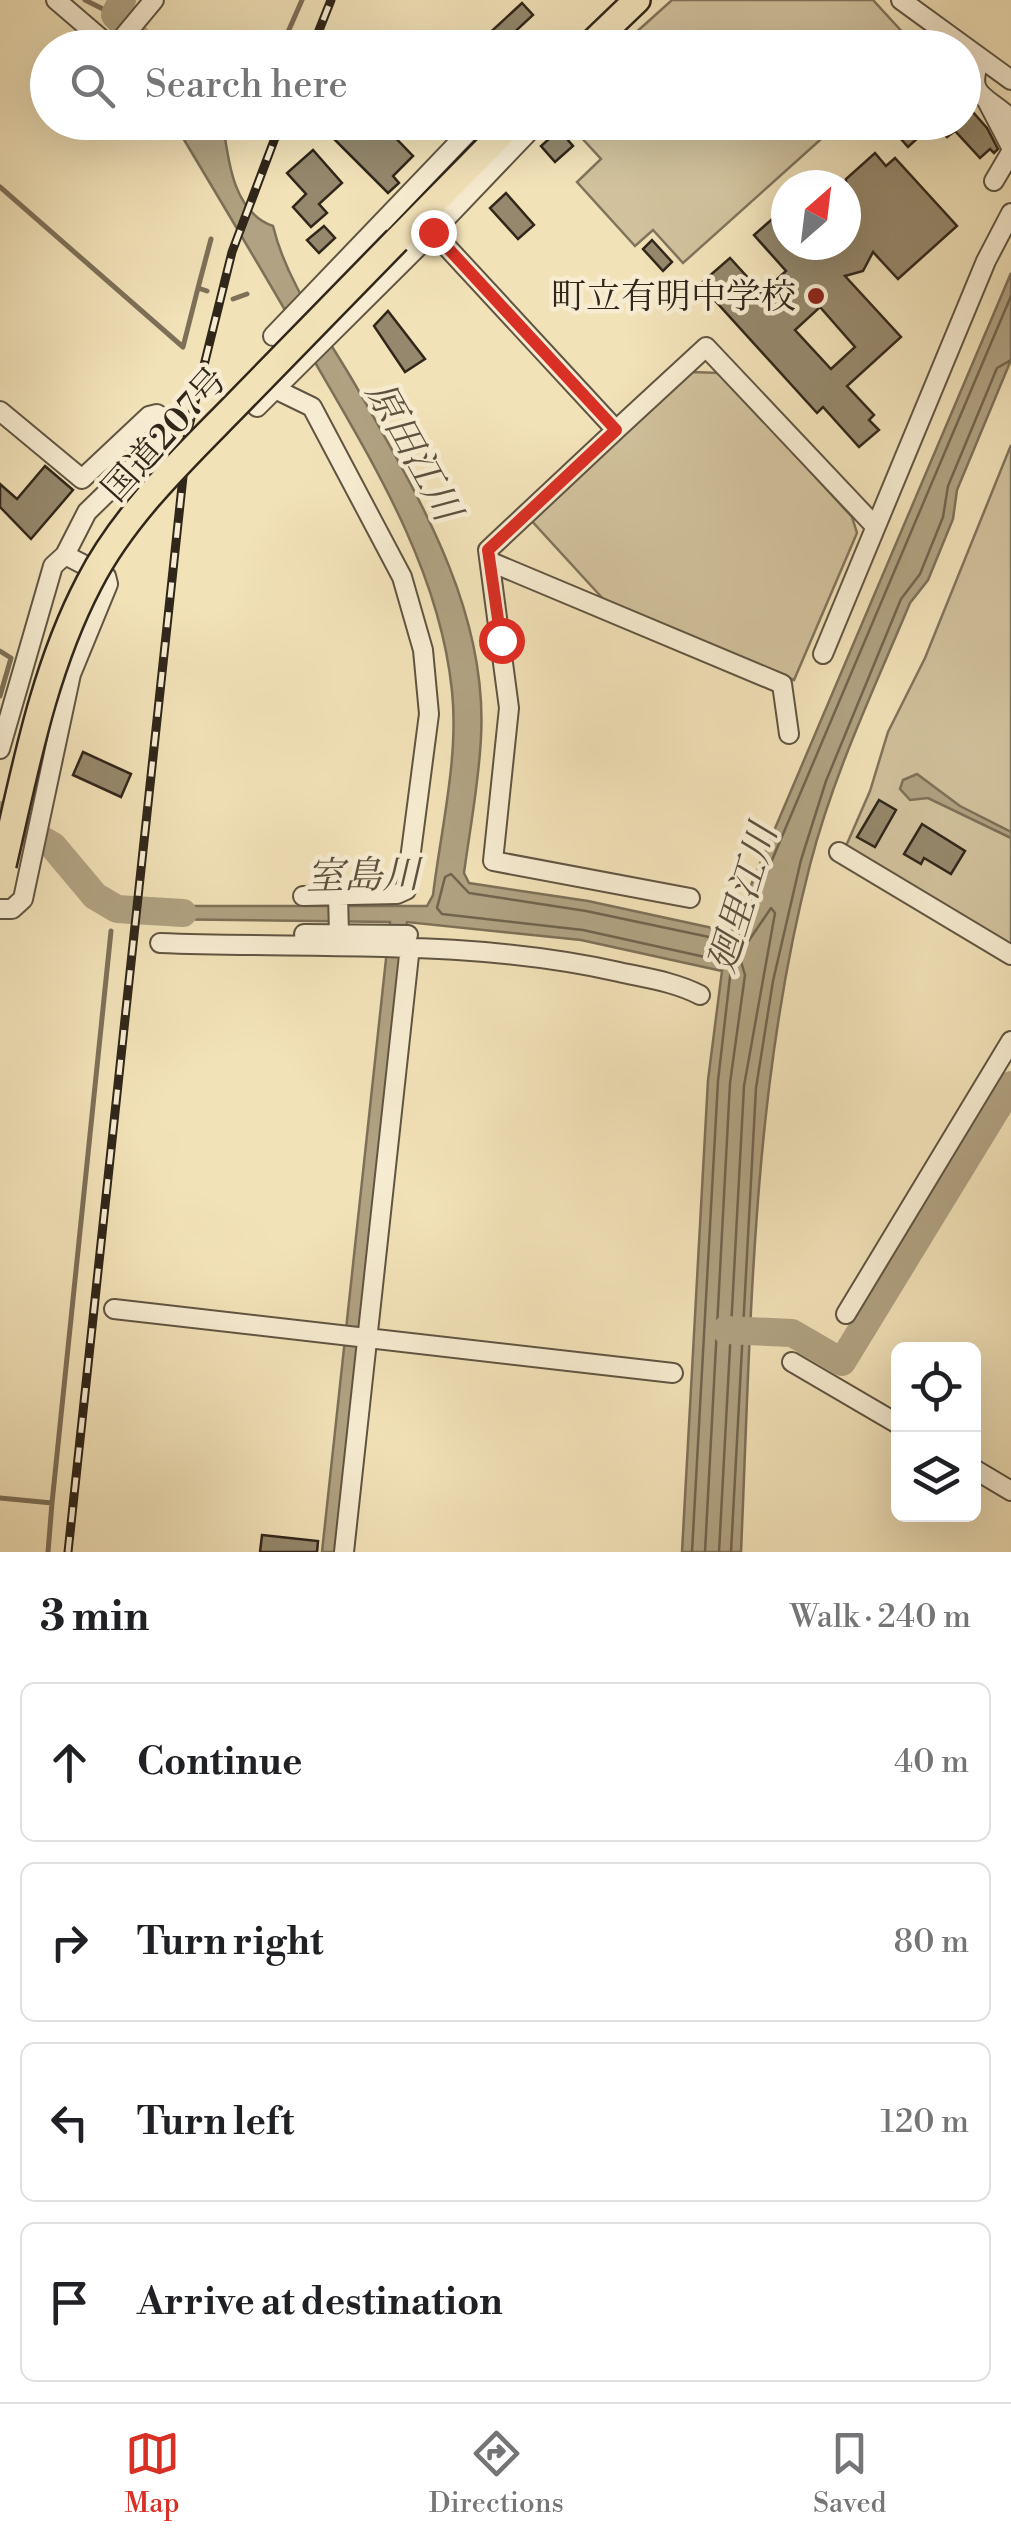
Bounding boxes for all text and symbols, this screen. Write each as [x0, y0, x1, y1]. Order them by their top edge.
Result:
search box [30, 30, 981, 140]
icon: search [65, 58, 120, 113]
text: Search here [145, 62, 348, 109]
north arrow [771, 170, 861, 260]
route end [411, 210, 457, 256]
place label: 町立有明中学校 [551, 276, 796, 319]
marker: 町立有明中学校 [805, 285, 827, 307]
street label: 国道207号 [94, 359, 236, 511]
water label: 原田江川 [355, 374, 472, 533]
route start [479, 618, 525, 664]
water label: 廻里江川 [699, 815, 789, 978]
water label: 室島川 [306, 852, 424, 901]
map controls [891, 1342, 981, 1522]
button: locate [891, 1342, 981, 1432]
button: layers [891, 1432, 981, 1522]
text: 3 min [40, 1591, 149, 1644]
text: Walk · 240 m [790, 1597, 971, 1637]
icon: ahead [42, 1735, 97, 1790]
text: Continue [137, 1739, 302, 1786]
text: 40 m [894, 1742, 969, 1782]
icon: right [42, 1915, 97, 1970]
text: Turn right [137, 1919, 323, 1966]
text: 80 m [894, 1922, 969, 1962]
icon: left [42, 2095, 97, 2150]
text: Turn left [137, 2099, 294, 2146]
text: 120 m [880, 2102, 969, 2142]
icon: arrive [42, 2275, 97, 2330]
text: Arrive at destination [137, 2279, 503, 2326]
tab: Map [125, 2426, 180, 2521]
tab: Directions [429, 2426, 564, 2521]
tab: Saved [813, 2426, 886, 2521]

